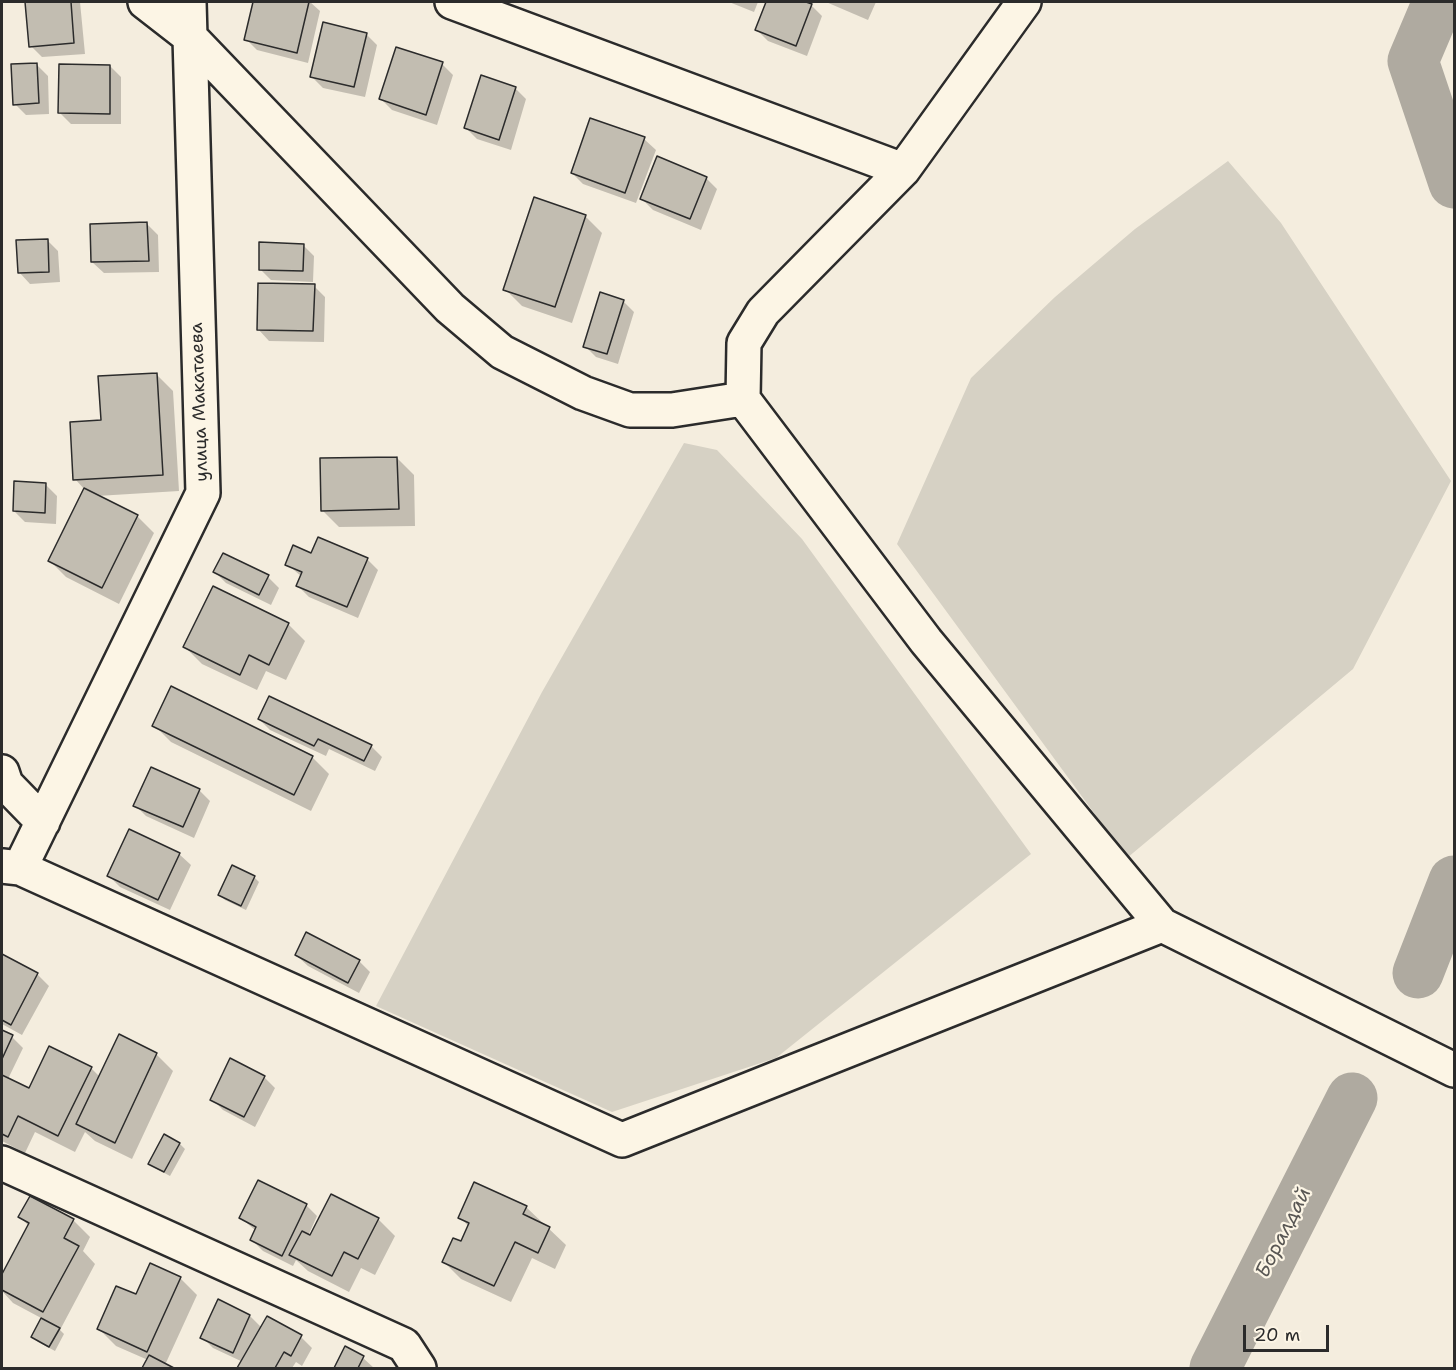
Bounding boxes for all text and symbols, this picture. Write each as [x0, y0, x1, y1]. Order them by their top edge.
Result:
street label: улица Макатаева [186, 322, 214, 482]
water label: Боралдай [1251, 1184, 1317, 1282]
scale bar [1246, 1313, 1332, 1351]
text: 20 m [1254, 1323, 1300, 1347]

